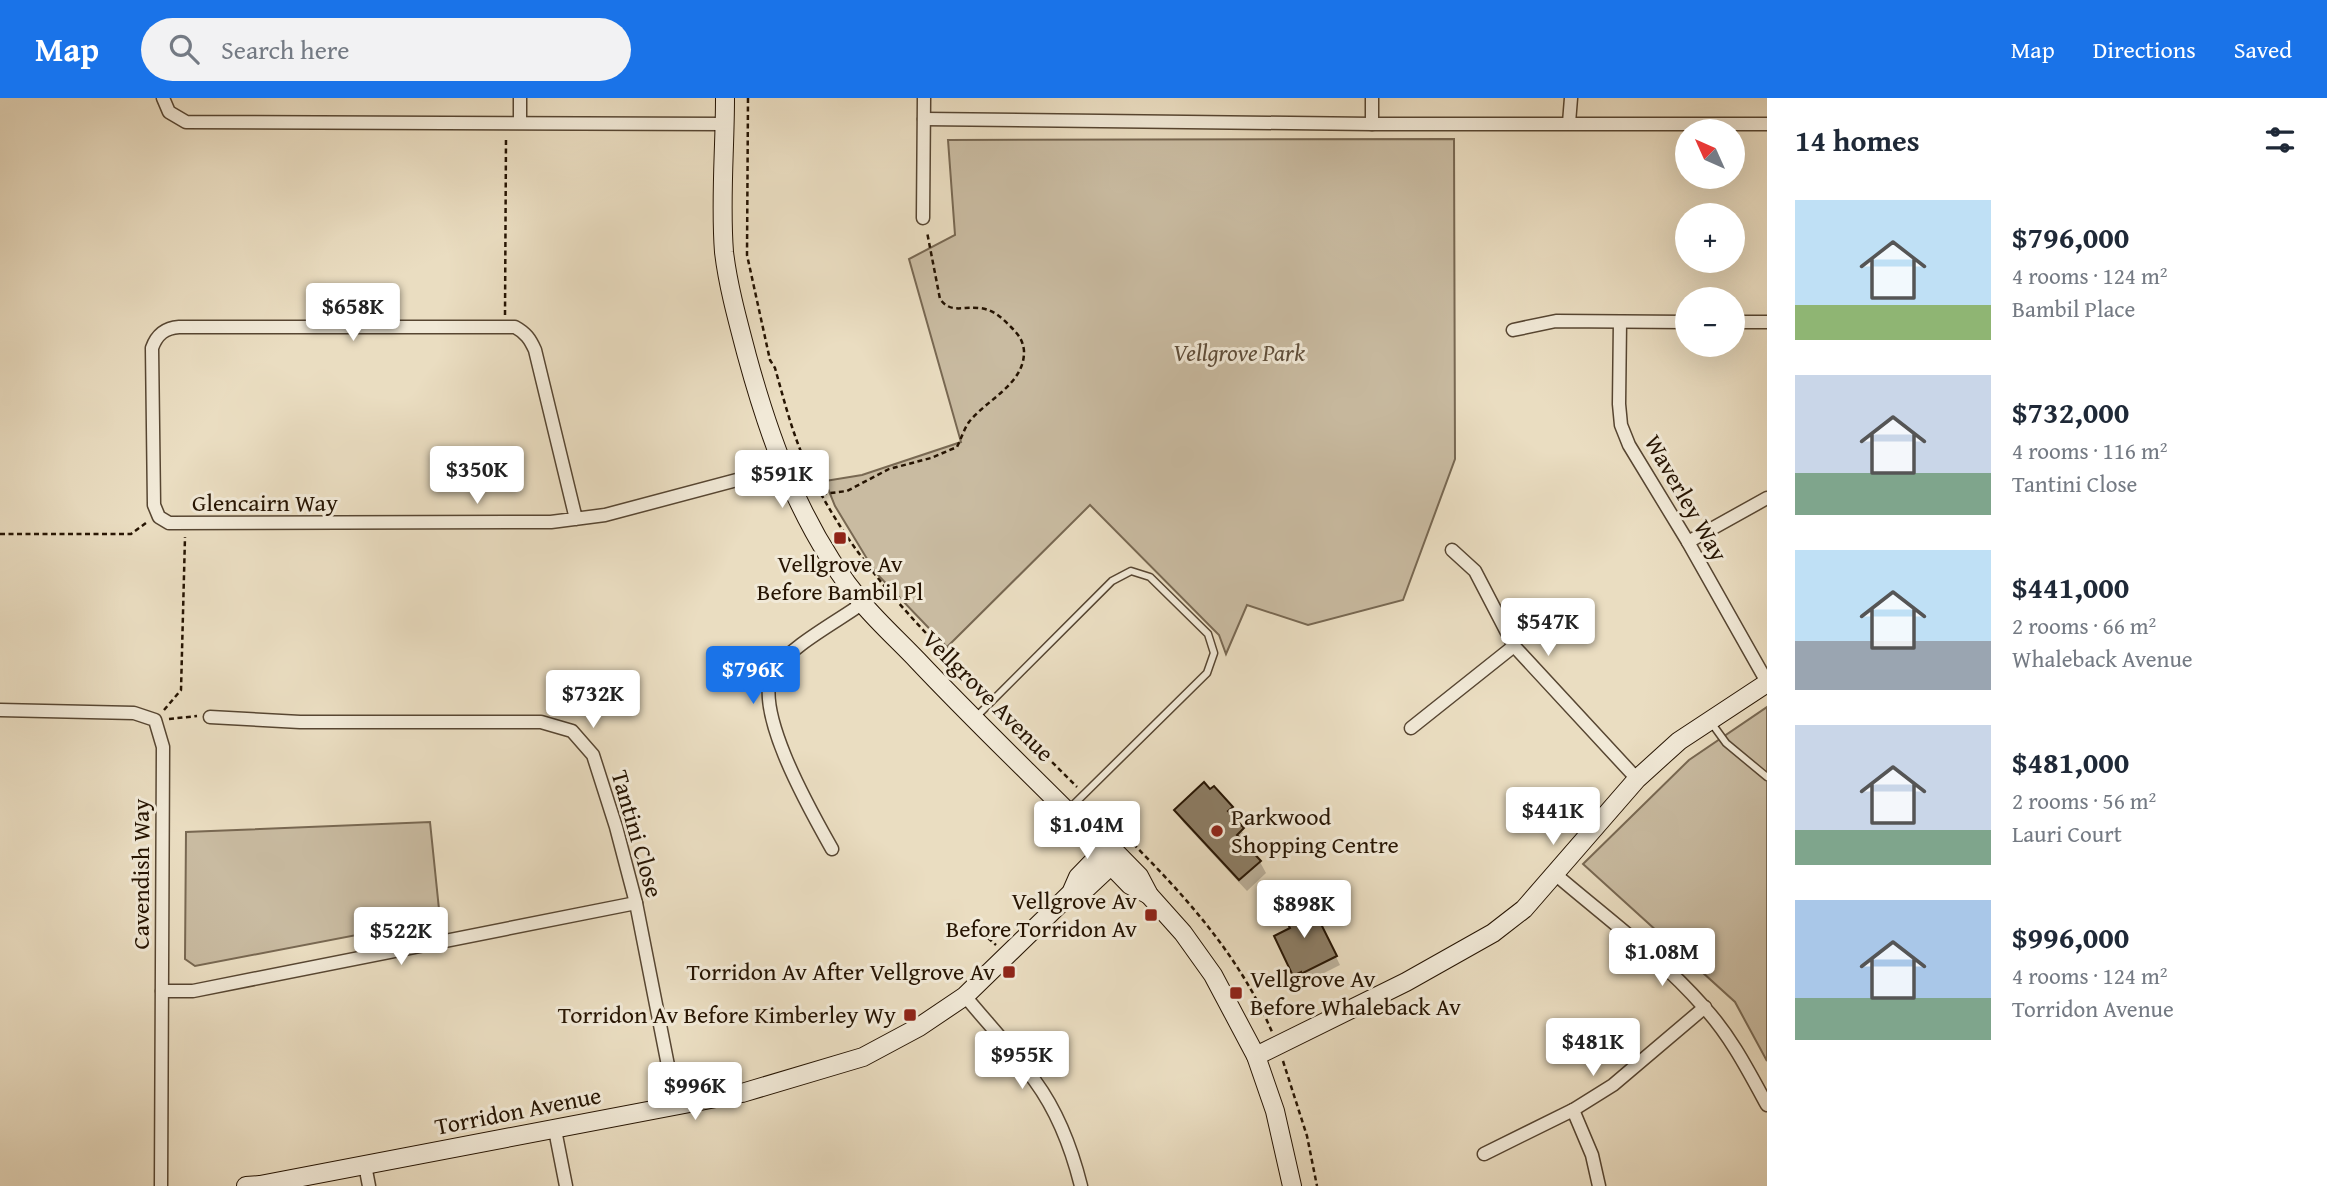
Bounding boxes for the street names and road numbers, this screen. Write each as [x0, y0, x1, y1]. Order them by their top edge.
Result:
street label: Waverley Way [1636, 428, 1737, 568]
street label: Glencairn Way [192, 485, 338, 520]
street label: Vellgrove Avenue [914, 622, 1062, 770]
street label: Tantini Close [603, 766, 672, 902]
street label: Cavendish Way [123, 799, 158, 949]
street label: Torridon Avenue [432, 1077, 604, 1144]

